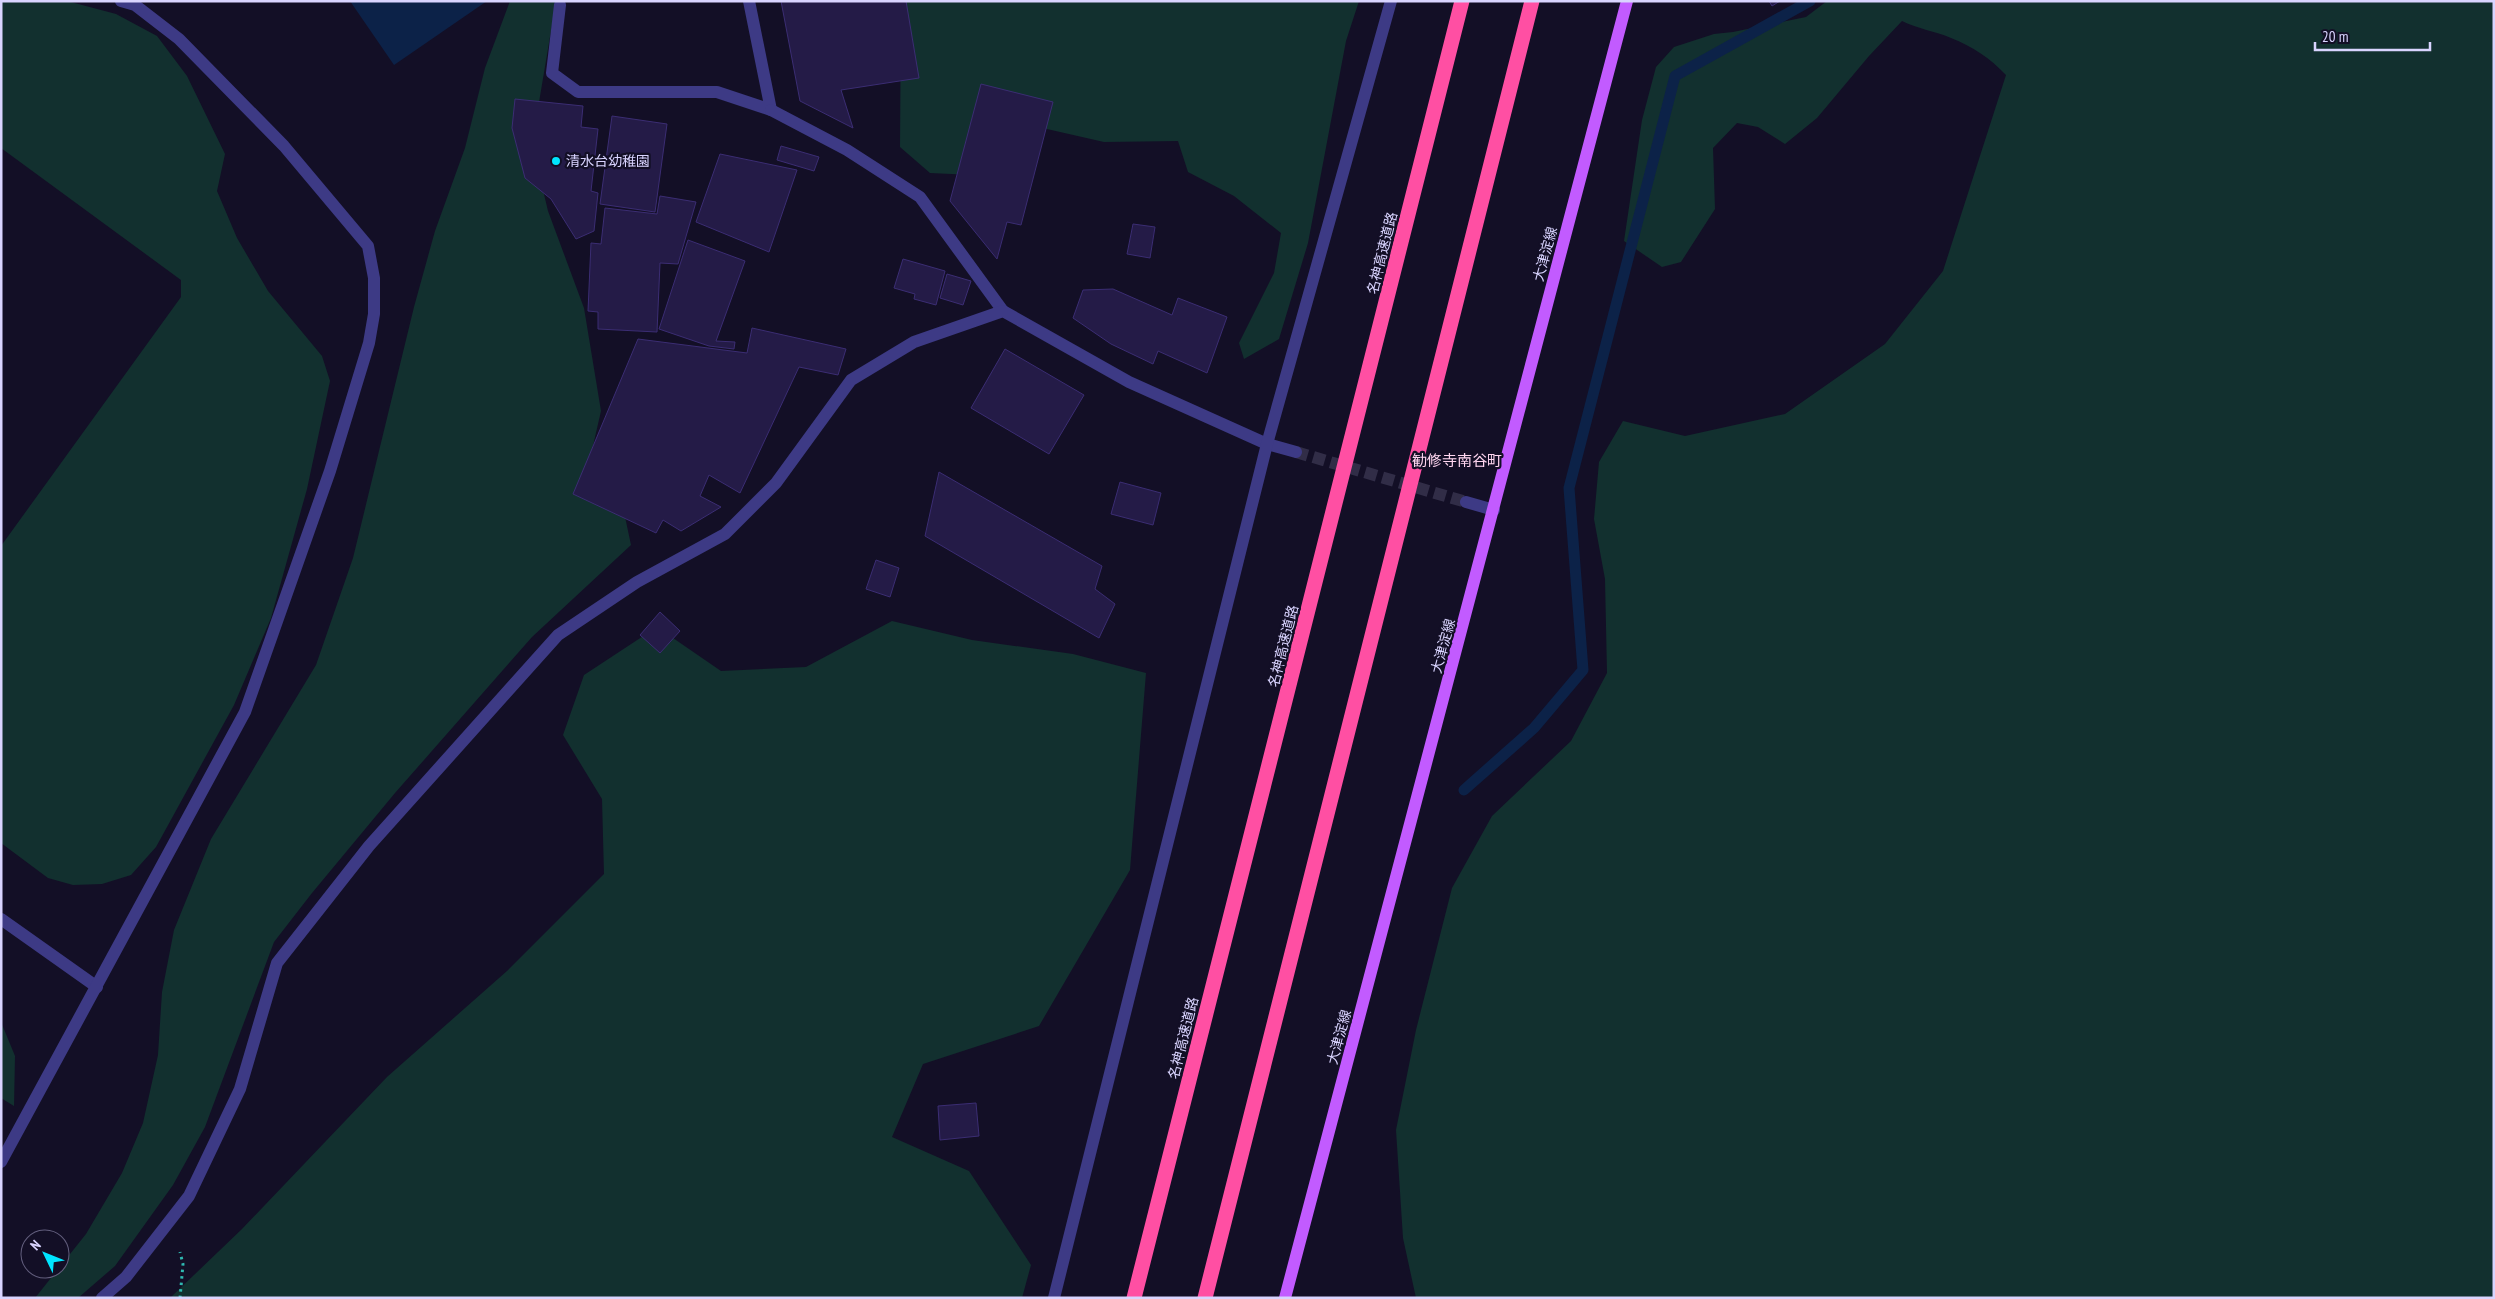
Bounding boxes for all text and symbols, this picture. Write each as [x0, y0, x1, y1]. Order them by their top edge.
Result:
scale bar [2315, 20, 2430, 52]
text: 20 m [2322, 27, 2348, 46]
place label: 清水台幼稚園 [566, 152, 650, 170]
marker: 清水台幼稚園 [550, 155, 562, 167]
street label: 名神高速道路 [1363, 210, 1401, 296]
street label: 大津淀線 [1529, 225, 1561, 283]
district label: 勧修寺南谷町 [1412, 451, 1502, 470]
street label: 名神高速道路 [1264, 603, 1302, 689]
street label: 大津淀線 [1427, 617, 1459, 675]
street label: 名神高速道路 [1164, 995, 1202, 1081]
street label: 大津淀線 [1323, 1008, 1355, 1066]
north arrow [20, 1229, 70, 1279]
text: N [26, 1236, 45, 1254]

